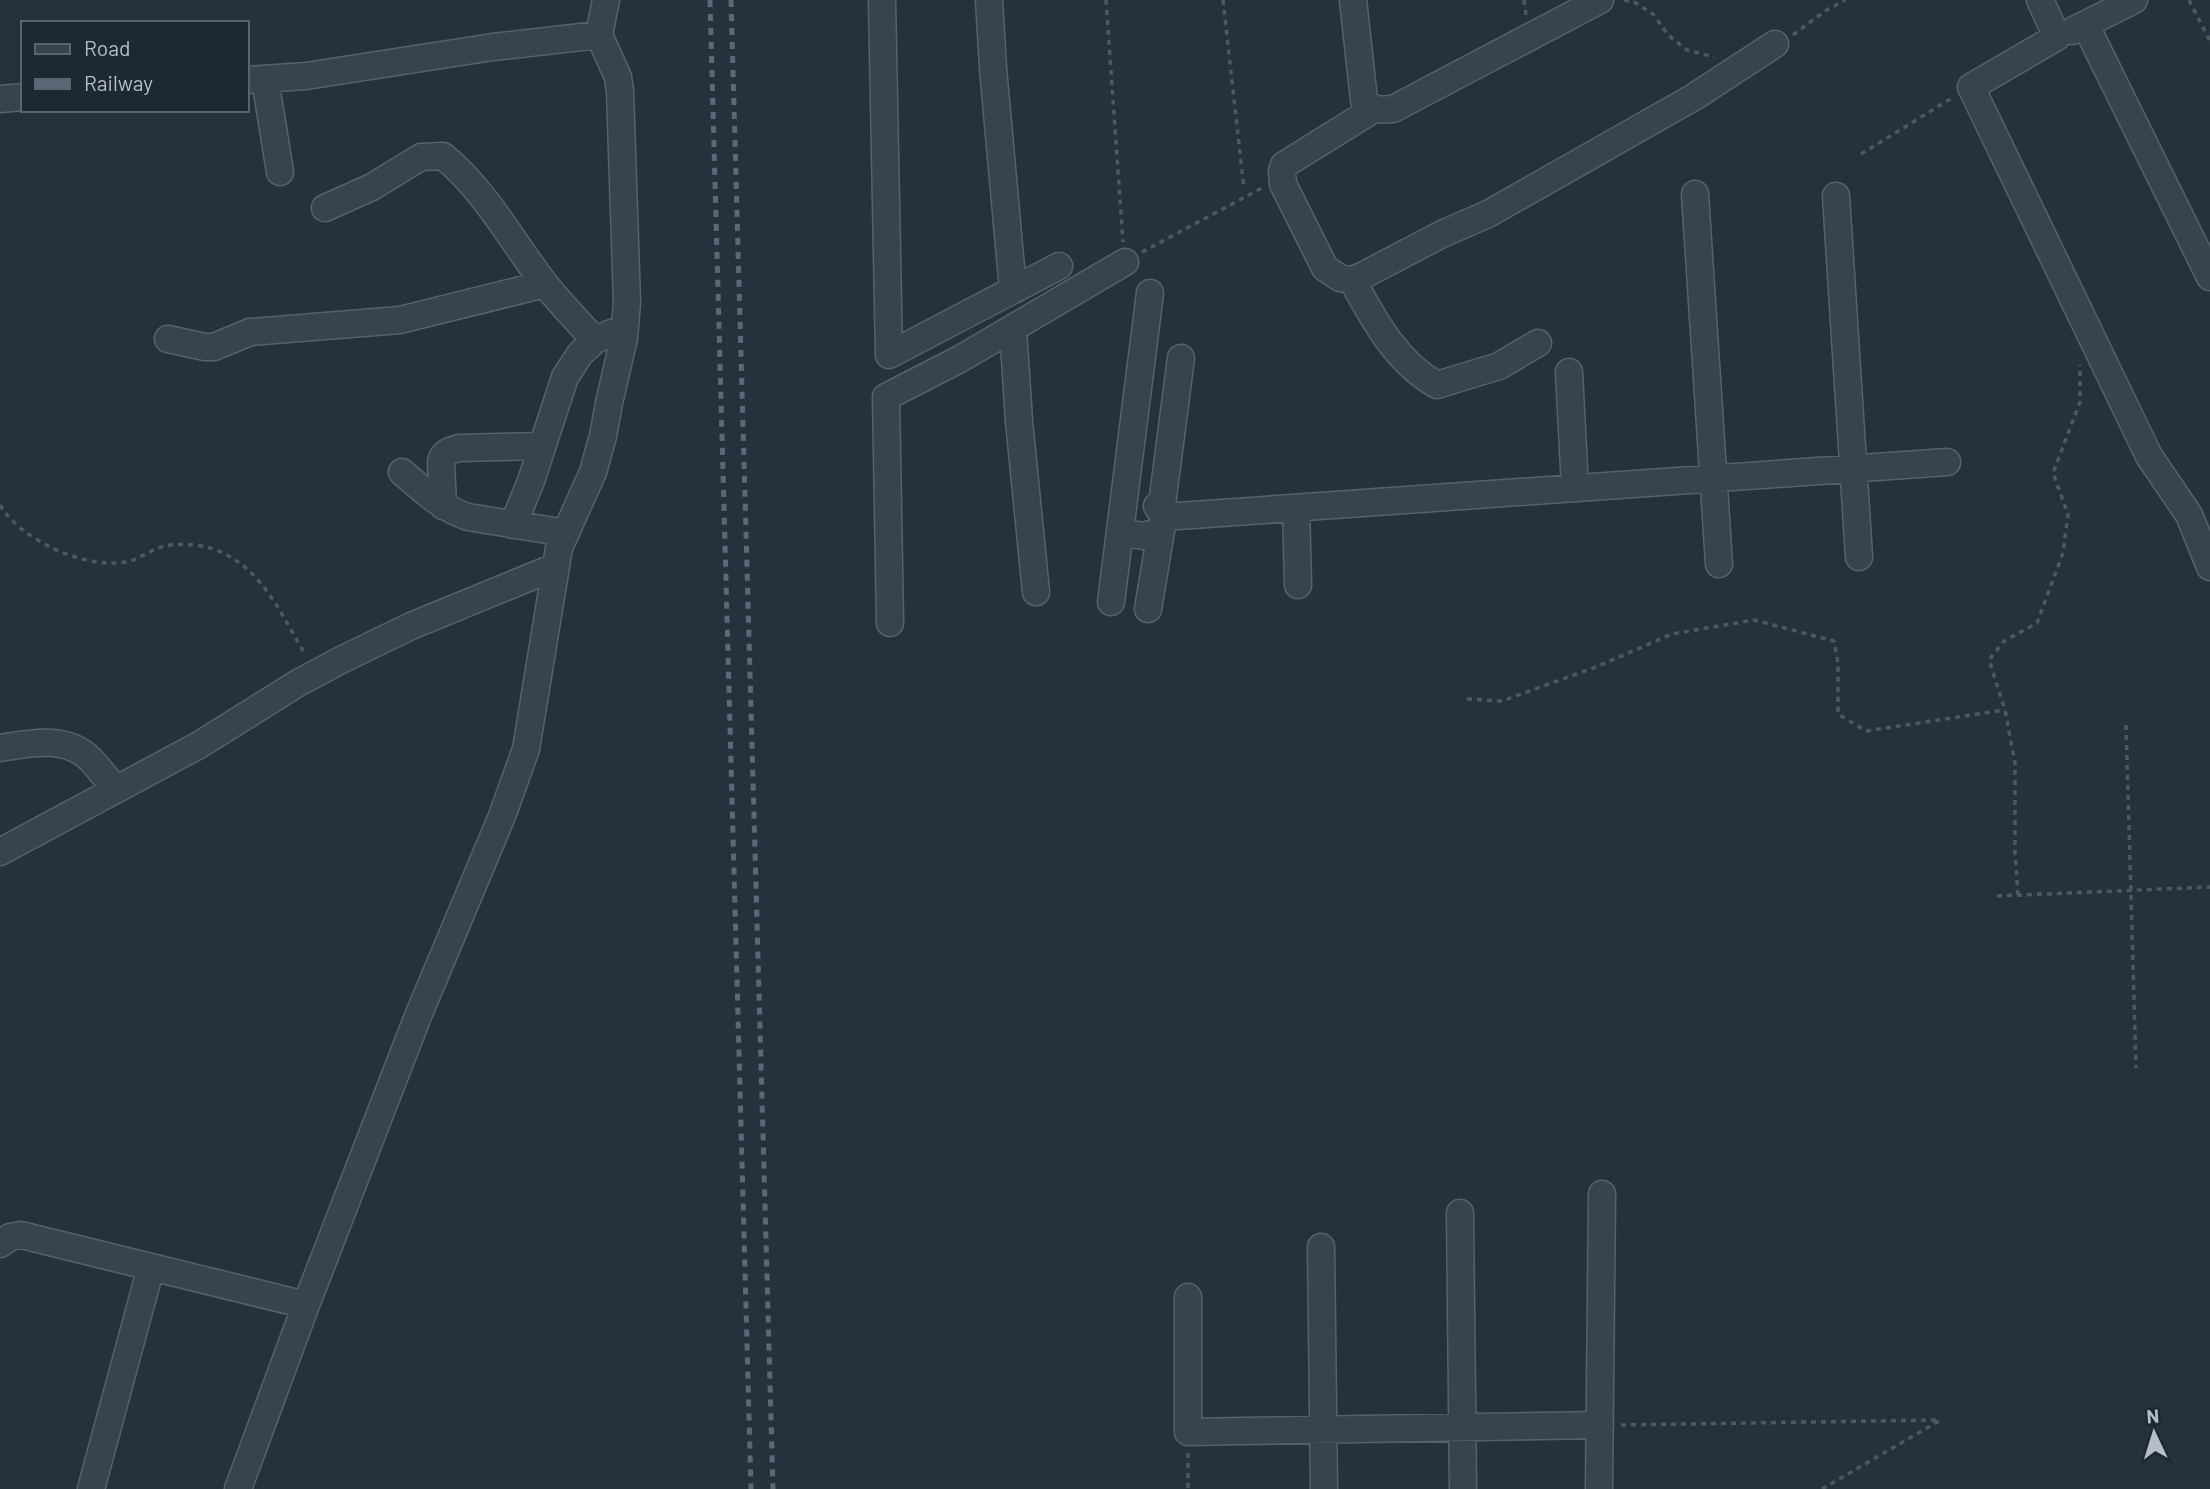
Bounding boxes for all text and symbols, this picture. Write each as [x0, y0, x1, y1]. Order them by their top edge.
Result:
legend [21, 21, 248, 112]
text: Road [84, 35, 130, 60]
text: Railway [84, 70, 153, 95]
north arrow [2119, 1398, 2189, 1468]
text: N [2146, 1404, 2160, 1427]

